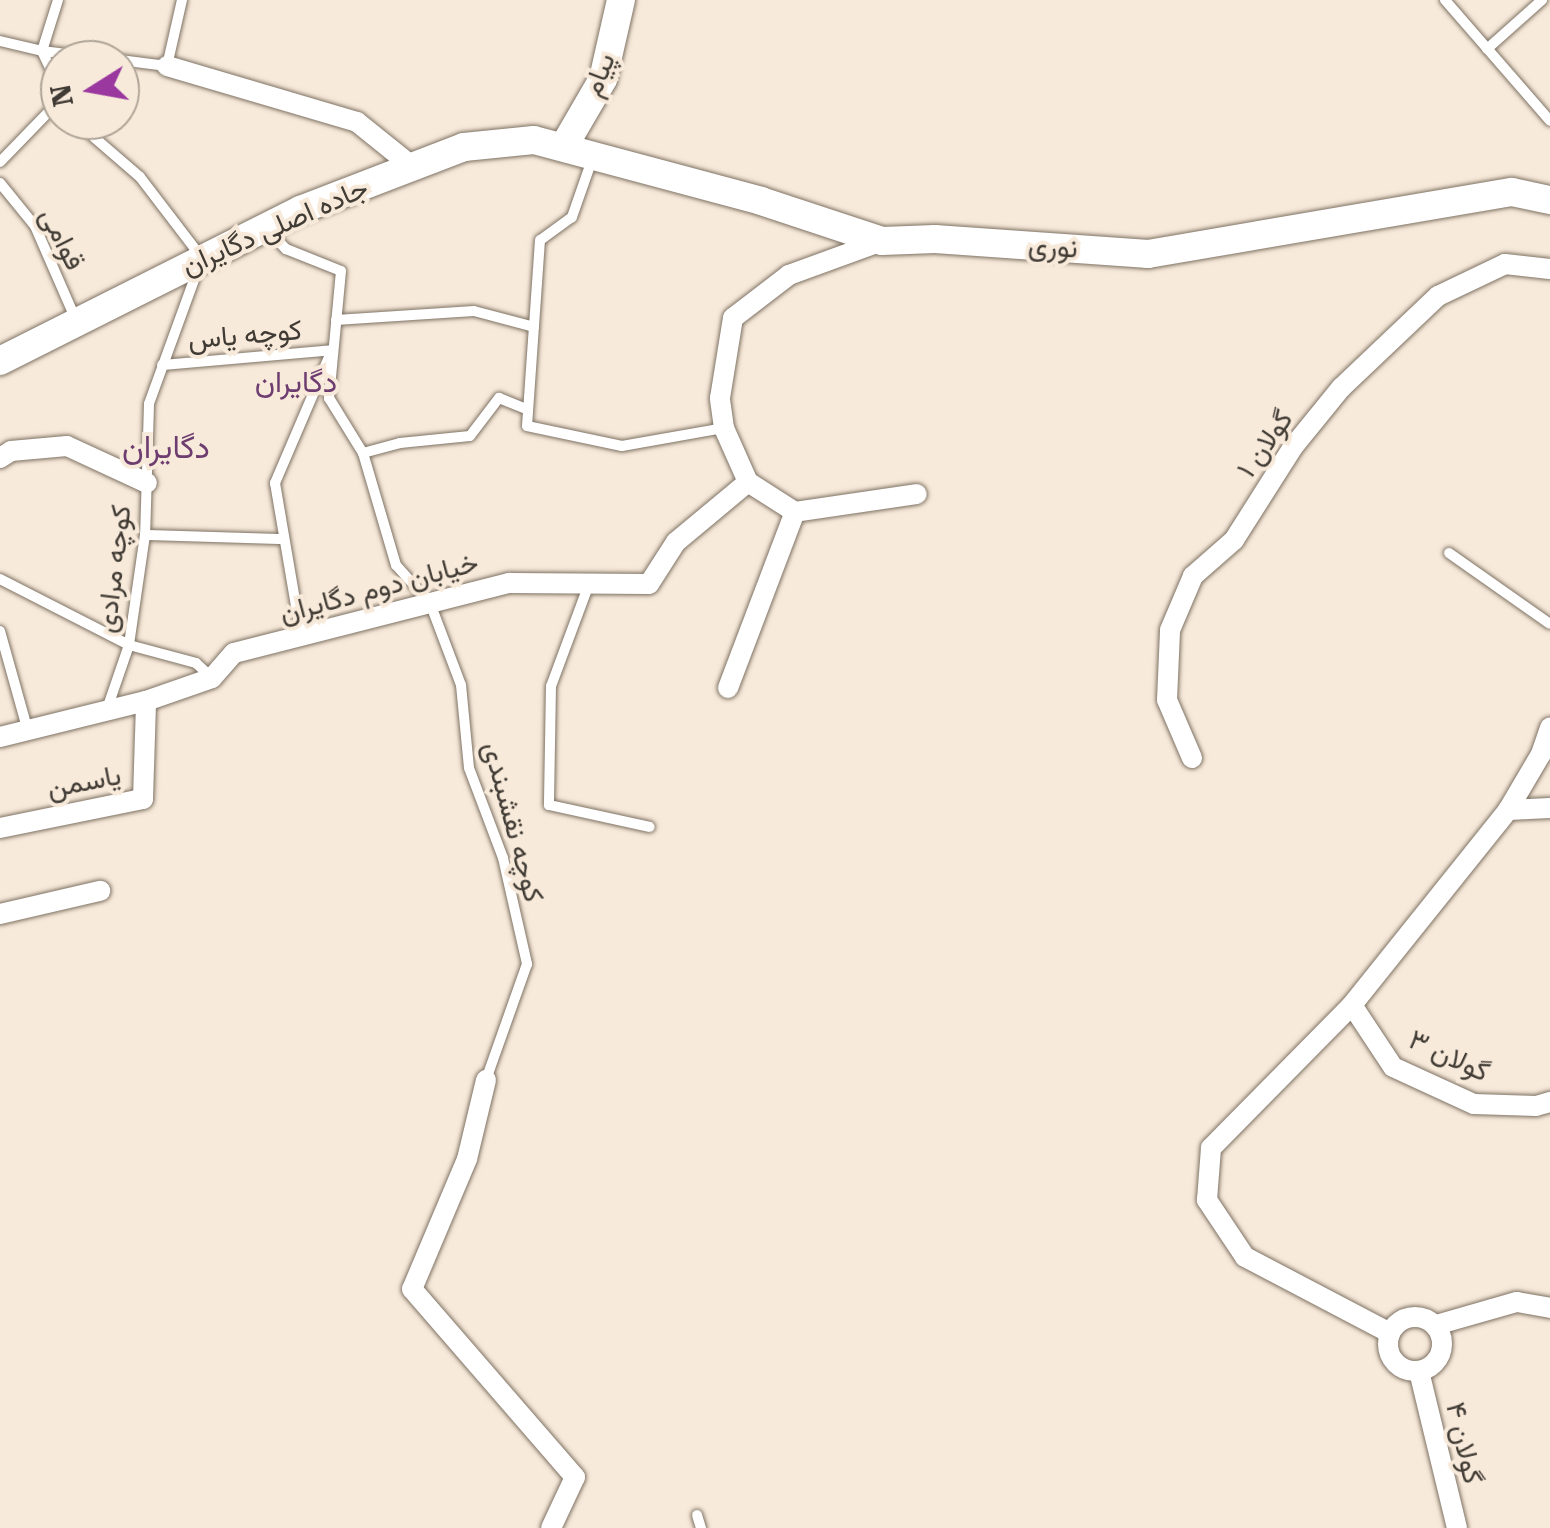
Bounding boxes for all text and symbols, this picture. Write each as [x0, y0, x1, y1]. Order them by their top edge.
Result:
north arrow [40, 40, 140, 140]
street label: پیام [575, 49, 623, 101]
text: N [44, 82, 80, 109]
street label: جاده اصلی دگایران [177, 171, 373, 283]
street label: قوامی [32, 202, 92, 276]
street label: نوری [1027, 229, 1079, 265]
street label: کوچه یاس [187, 313, 303, 357]
district label: دگایران [255, 364, 337, 400]
street label: گولان ۱ [1230, 404, 1300, 484]
district label: دگایران [122, 428, 210, 466]
street label: کوچه مرادی [89, 503, 139, 635]
street label: خیابان دوم دگایران [276, 545, 482, 631]
street label: کوچه نقشبندی [475, 738, 551, 906]
street label: یاسمن [44, 758, 124, 806]
street label: گولان ۳ [1403, 1023, 1495, 1089]
street label: گولان ۴ [1438, 1399, 1490, 1487]

